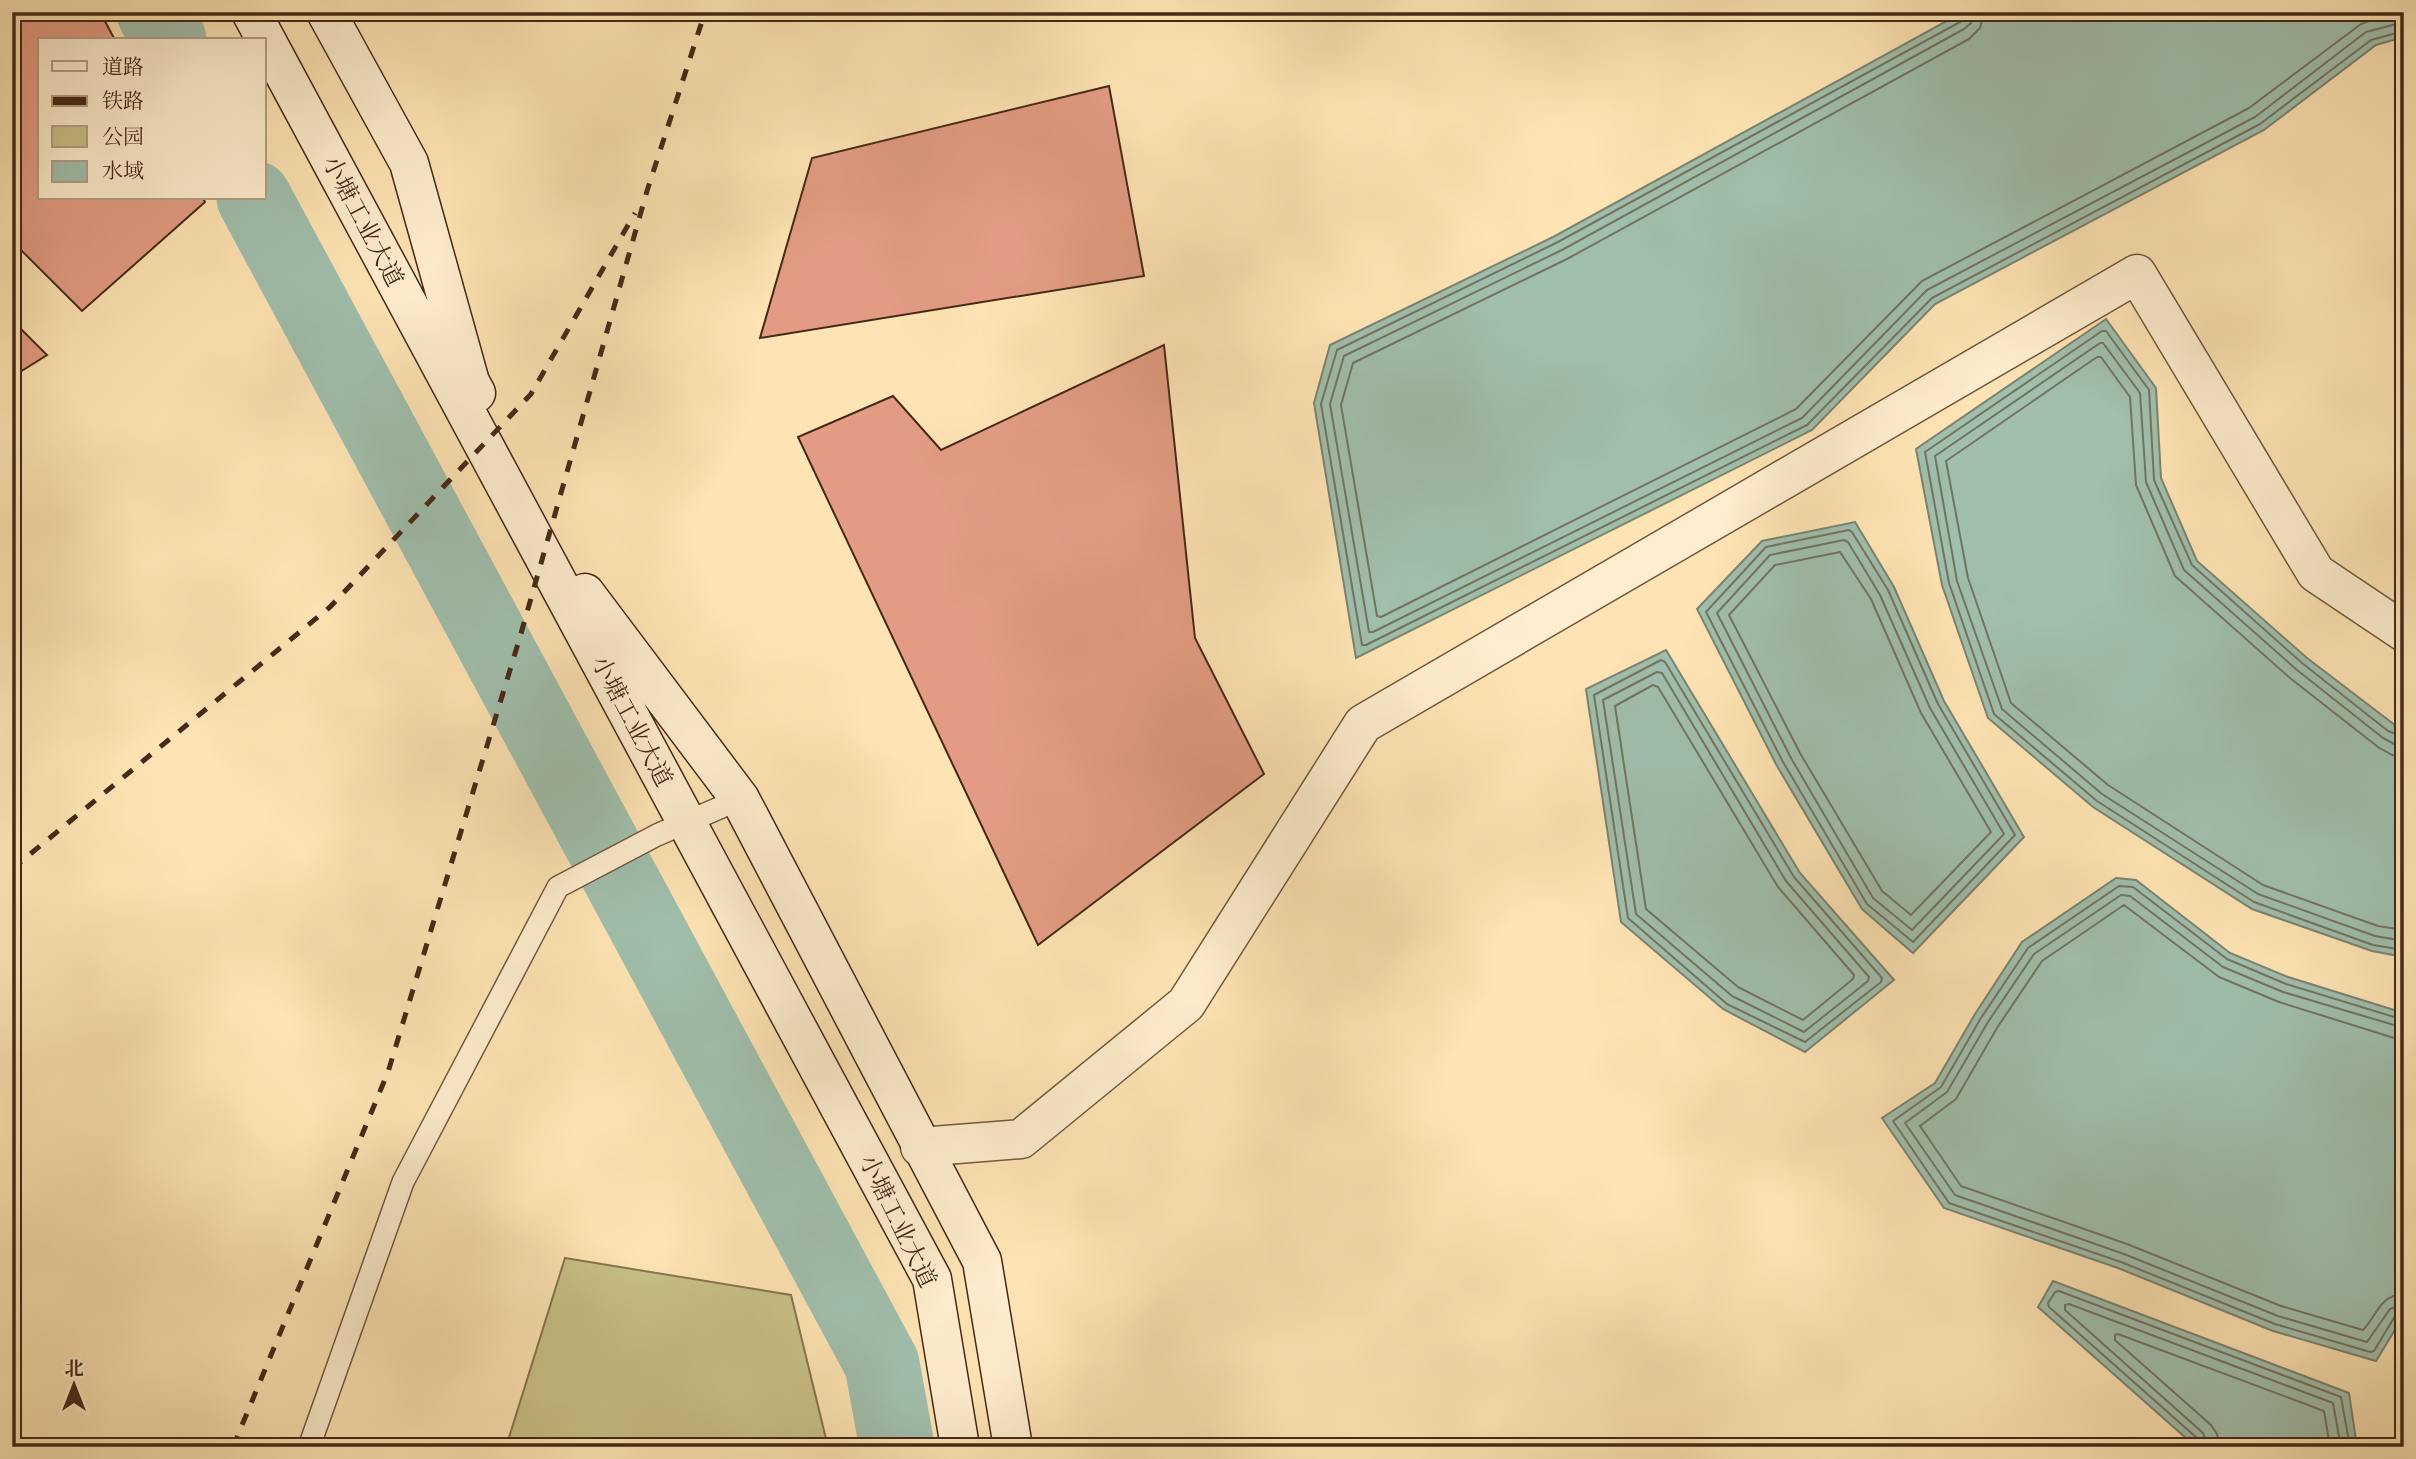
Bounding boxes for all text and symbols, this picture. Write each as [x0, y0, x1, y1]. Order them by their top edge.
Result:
legend [38, 38, 266, 200]
text: 道路 [102, 55, 144, 79]
text: 铁路 [102, 89, 144, 113]
text: 公园 [102, 125, 144, 149]
street label: 小塘工业大道 [317, 151, 409, 291]
text: 水域 [102, 159, 144, 183]
street label: 小塘工业大道 [586, 651, 678, 791]
street label: 小塘工业大道 [854, 1150, 942, 1292]
north arrow [38, 1350, 108, 1420]
text: 北 [64, 1358, 84, 1380]

